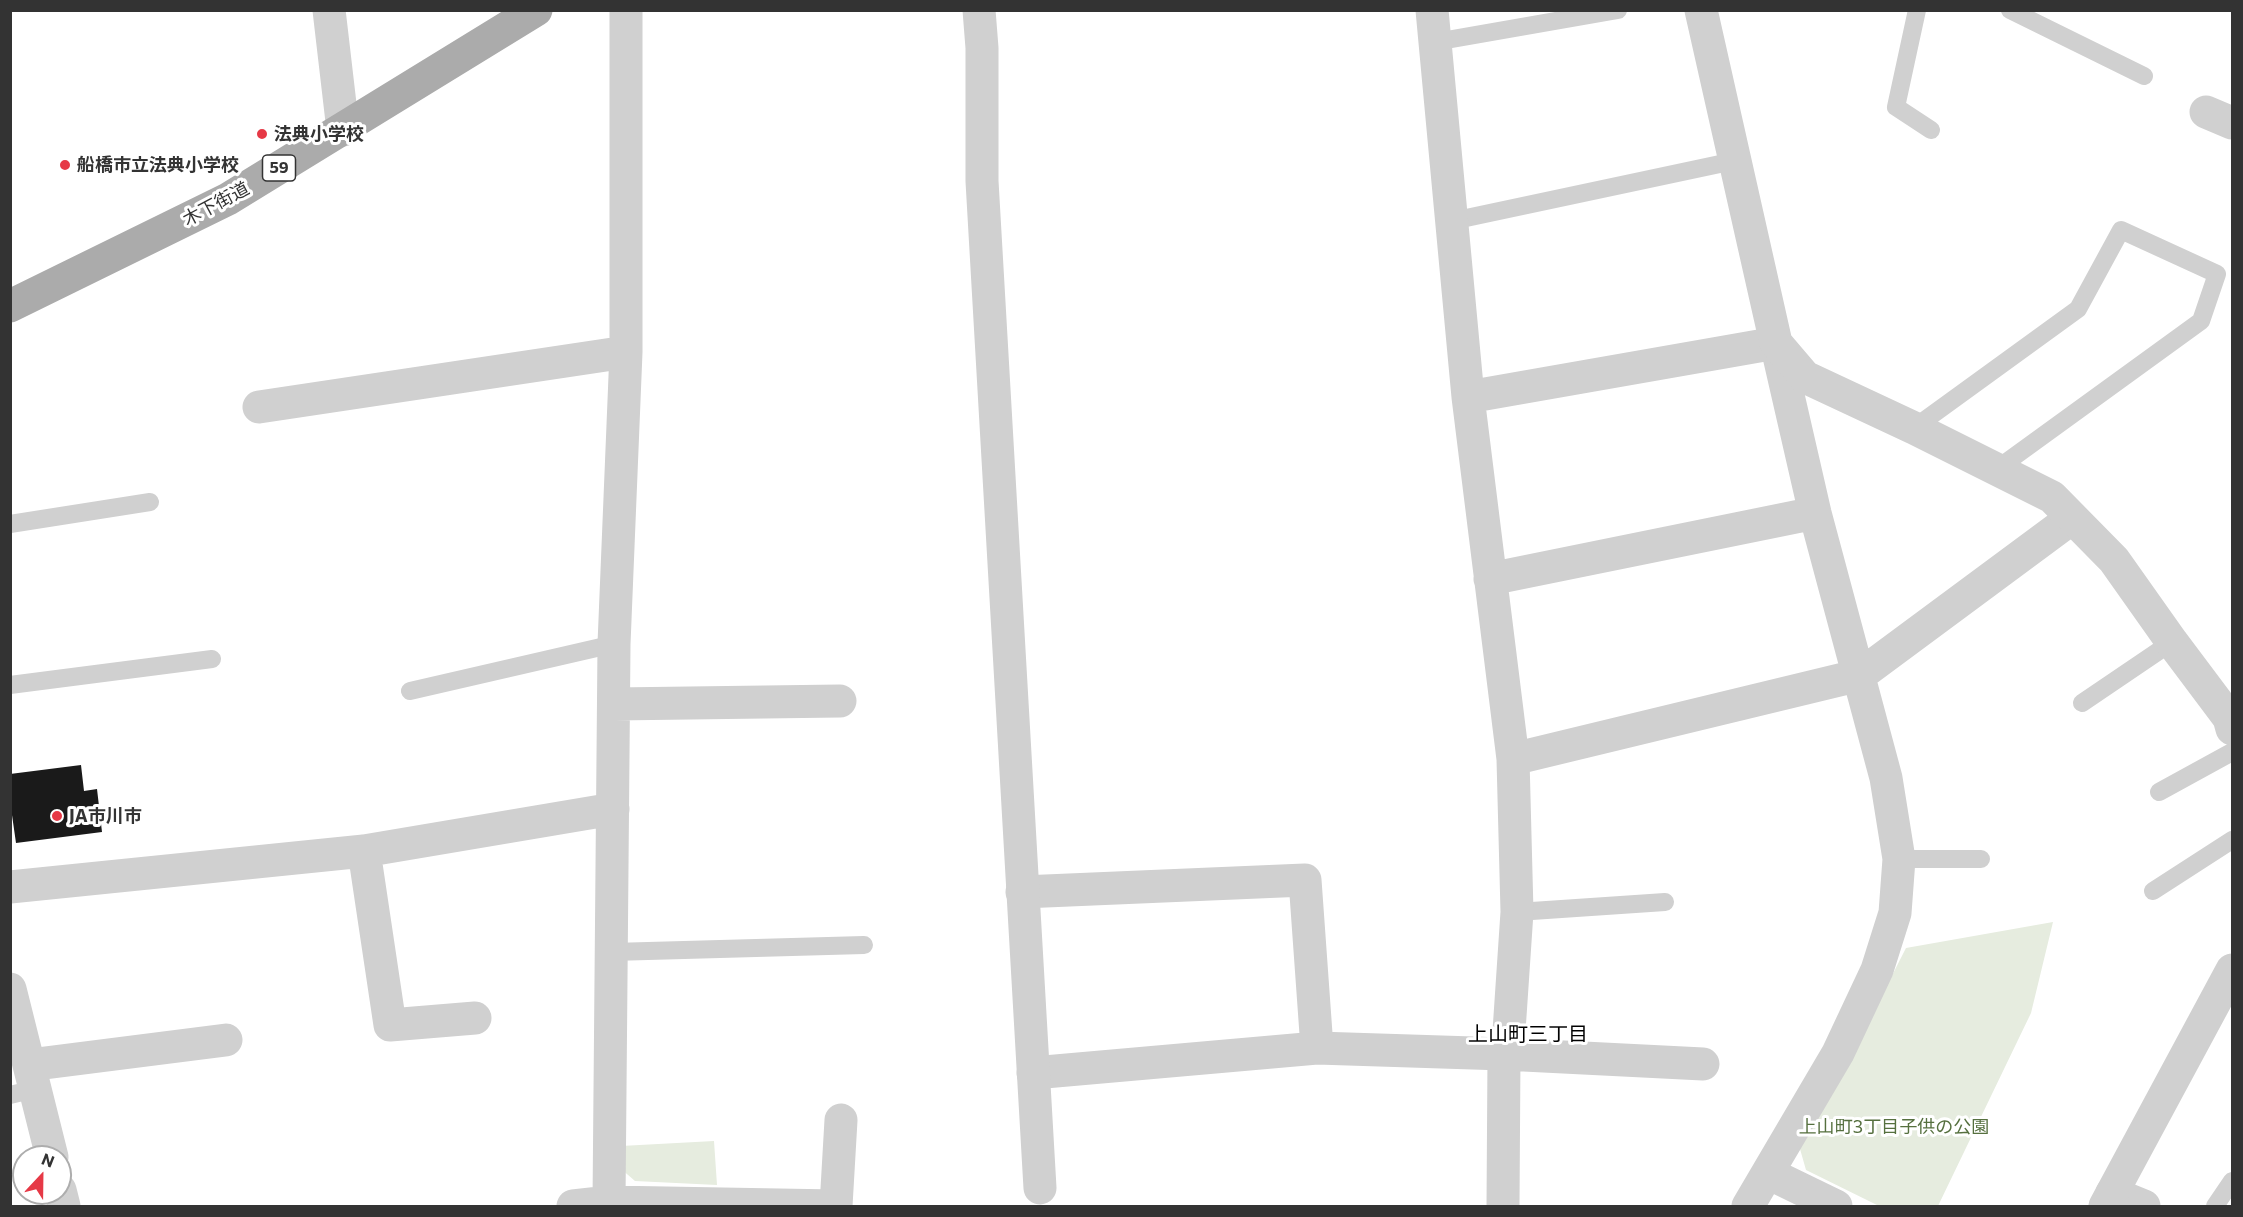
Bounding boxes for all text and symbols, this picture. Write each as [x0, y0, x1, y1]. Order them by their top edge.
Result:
place label: 法典小学校 [274, 123, 364, 145]
marker: 法典小学校 [255, 127, 269, 141]
place label: 船橋市立法典小学校 [77, 154, 239, 176]
road number: 59 [262, 155, 296, 181]
marker: 船橋市立法典小学校 [58, 158, 72, 172]
street label: 木下街道 [179, 178, 253, 230]
place label: JA市川市 [69, 805, 142, 827]
marker: JA市川市 [50, 809, 64, 823]
district label: 上山町三丁目 [1468, 1022, 1588, 1046]
park label: 上山町3丁目子供の公園 [1799, 1116, 1989, 1138]
north arrow [12, 1145, 72, 1205]
text: N [39, 1149, 57, 1171]

